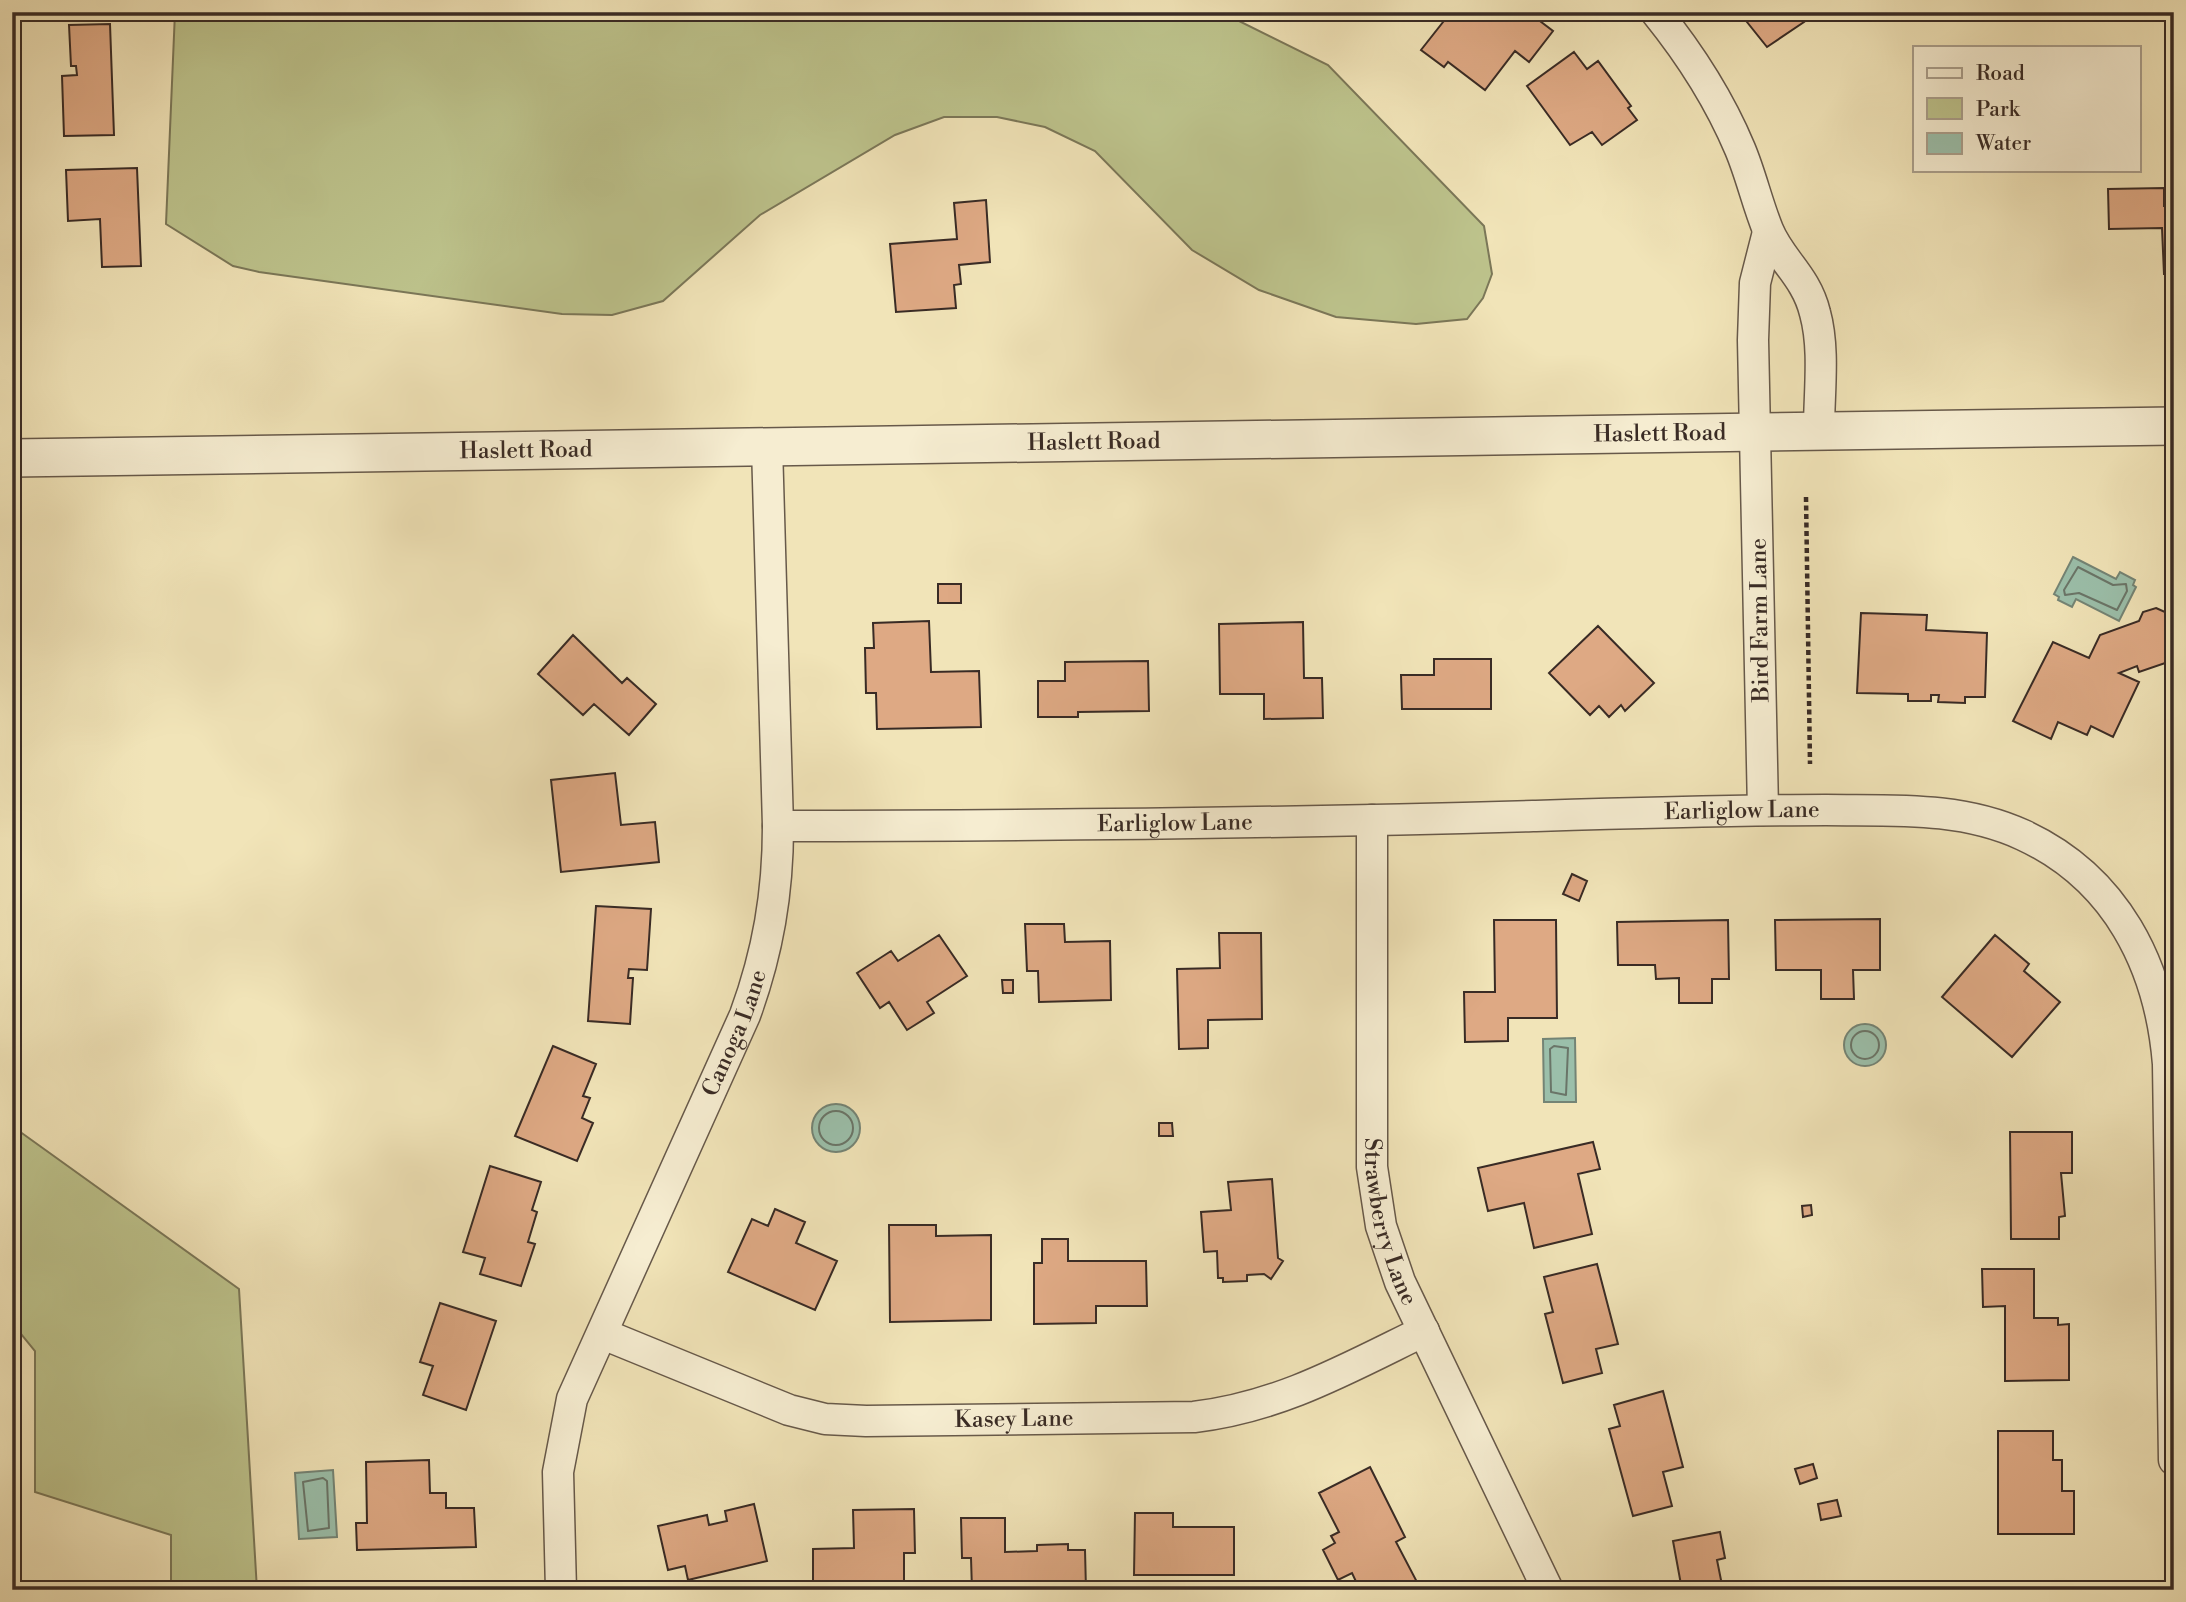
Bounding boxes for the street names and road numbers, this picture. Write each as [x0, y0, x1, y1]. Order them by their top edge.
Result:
street label: Haslett Road [1593, 419, 1727, 449]
street label: Haslett Road [1027, 427, 1161, 457]
street label: Haslett Road [459, 435, 593, 465]
street label: Bird Farm Lane [1745, 538, 1775, 703]
street label: Earliglow Lane [1664, 796, 1820, 826]
street label: Earliglow Lane [1097, 808, 1253, 838]
street label: Canoga Lane [696, 967, 773, 1101]
street label: Strawberry Lane [1358, 1138, 1423, 1310]
street label: Kasey Lane [954, 1404, 1074, 1434]

